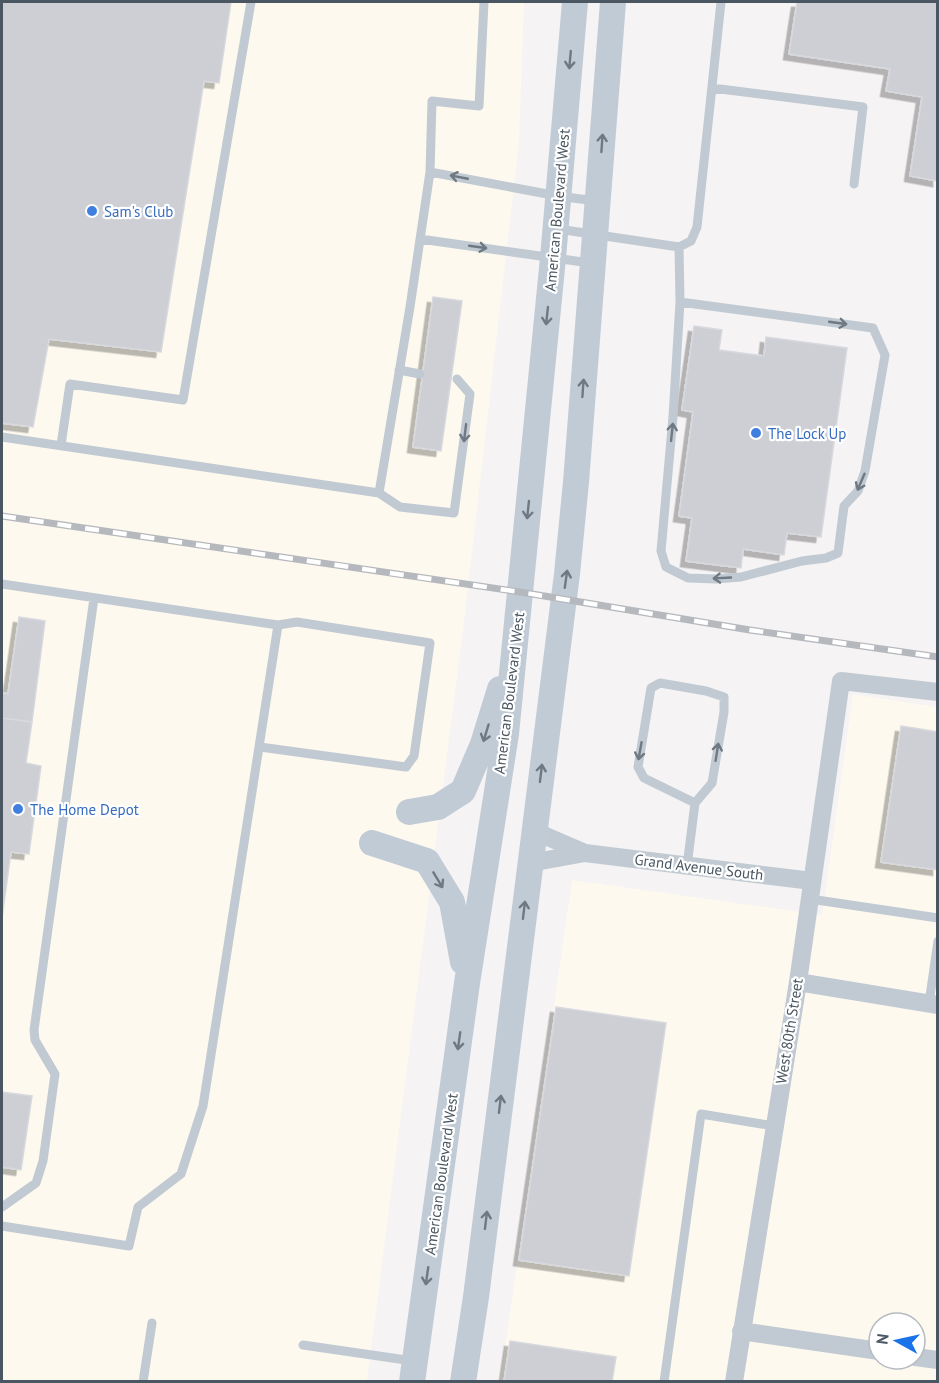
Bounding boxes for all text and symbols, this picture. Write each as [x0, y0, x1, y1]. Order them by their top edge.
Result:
one-way arrow [564, 49, 575, 69]
street label: American Boulevard West [540, 128, 574, 292]
one-way arrow [597, 133, 608, 153]
one-way arrow [450, 171, 470, 182]
place label: Sam's Club [104, 202, 173, 221]
marker: Sam's Club [85, 204, 99, 218]
one-way arrow [468, 242, 488, 253]
one-way arrow [541, 305, 552, 325]
one-way arrow [828, 318, 847, 329]
one-way arrow [578, 379, 589, 399]
one-way arrow [460, 422, 471, 442]
one-way arrow [667, 423, 678, 443]
place label: The Lock Up [768, 424, 846, 443]
marker: The Lock Up [749, 426, 763, 440]
one-way arrow [854, 473, 866, 491]
one-way arrow [522, 500, 533, 519]
one-way arrow [560, 570, 571, 590]
one-way arrow [713, 573, 733, 584]
street label: American Boulevard West [490, 611, 528, 775]
one-way arrow [480, 723, 491, 742]
one-way arrow [634, 741, 645, 761]
one-way arrow [712, 742, 723, 762]
one-way arrow [536, 763, 547, 783]
place label: The Home Depot [30, 800, 139, 819]
marker: The Home Depot [11, 802, 25, 816]
street label: Grand Avenue South [633, 850, 765, 884]
one-way arrow [433, 871, 445, 888]
one-way arrow [519, 901, 530, 921]
street label: West 80th Street [771, 977, 807, 1085]
one-way arrow [454, 1031, 465, 1050]
street label: American Boulevard West [420, 1092, 462, 1256]
one-way arrow [495, 1094, 506, 1114]
one-way arrow [481, 1210, 492, 1230]
one-way arrow [422, 1265, 433, 1285]
north arrow [867, 1311, 927, 1371]
text: N [872, 1332, 893, 1346]

